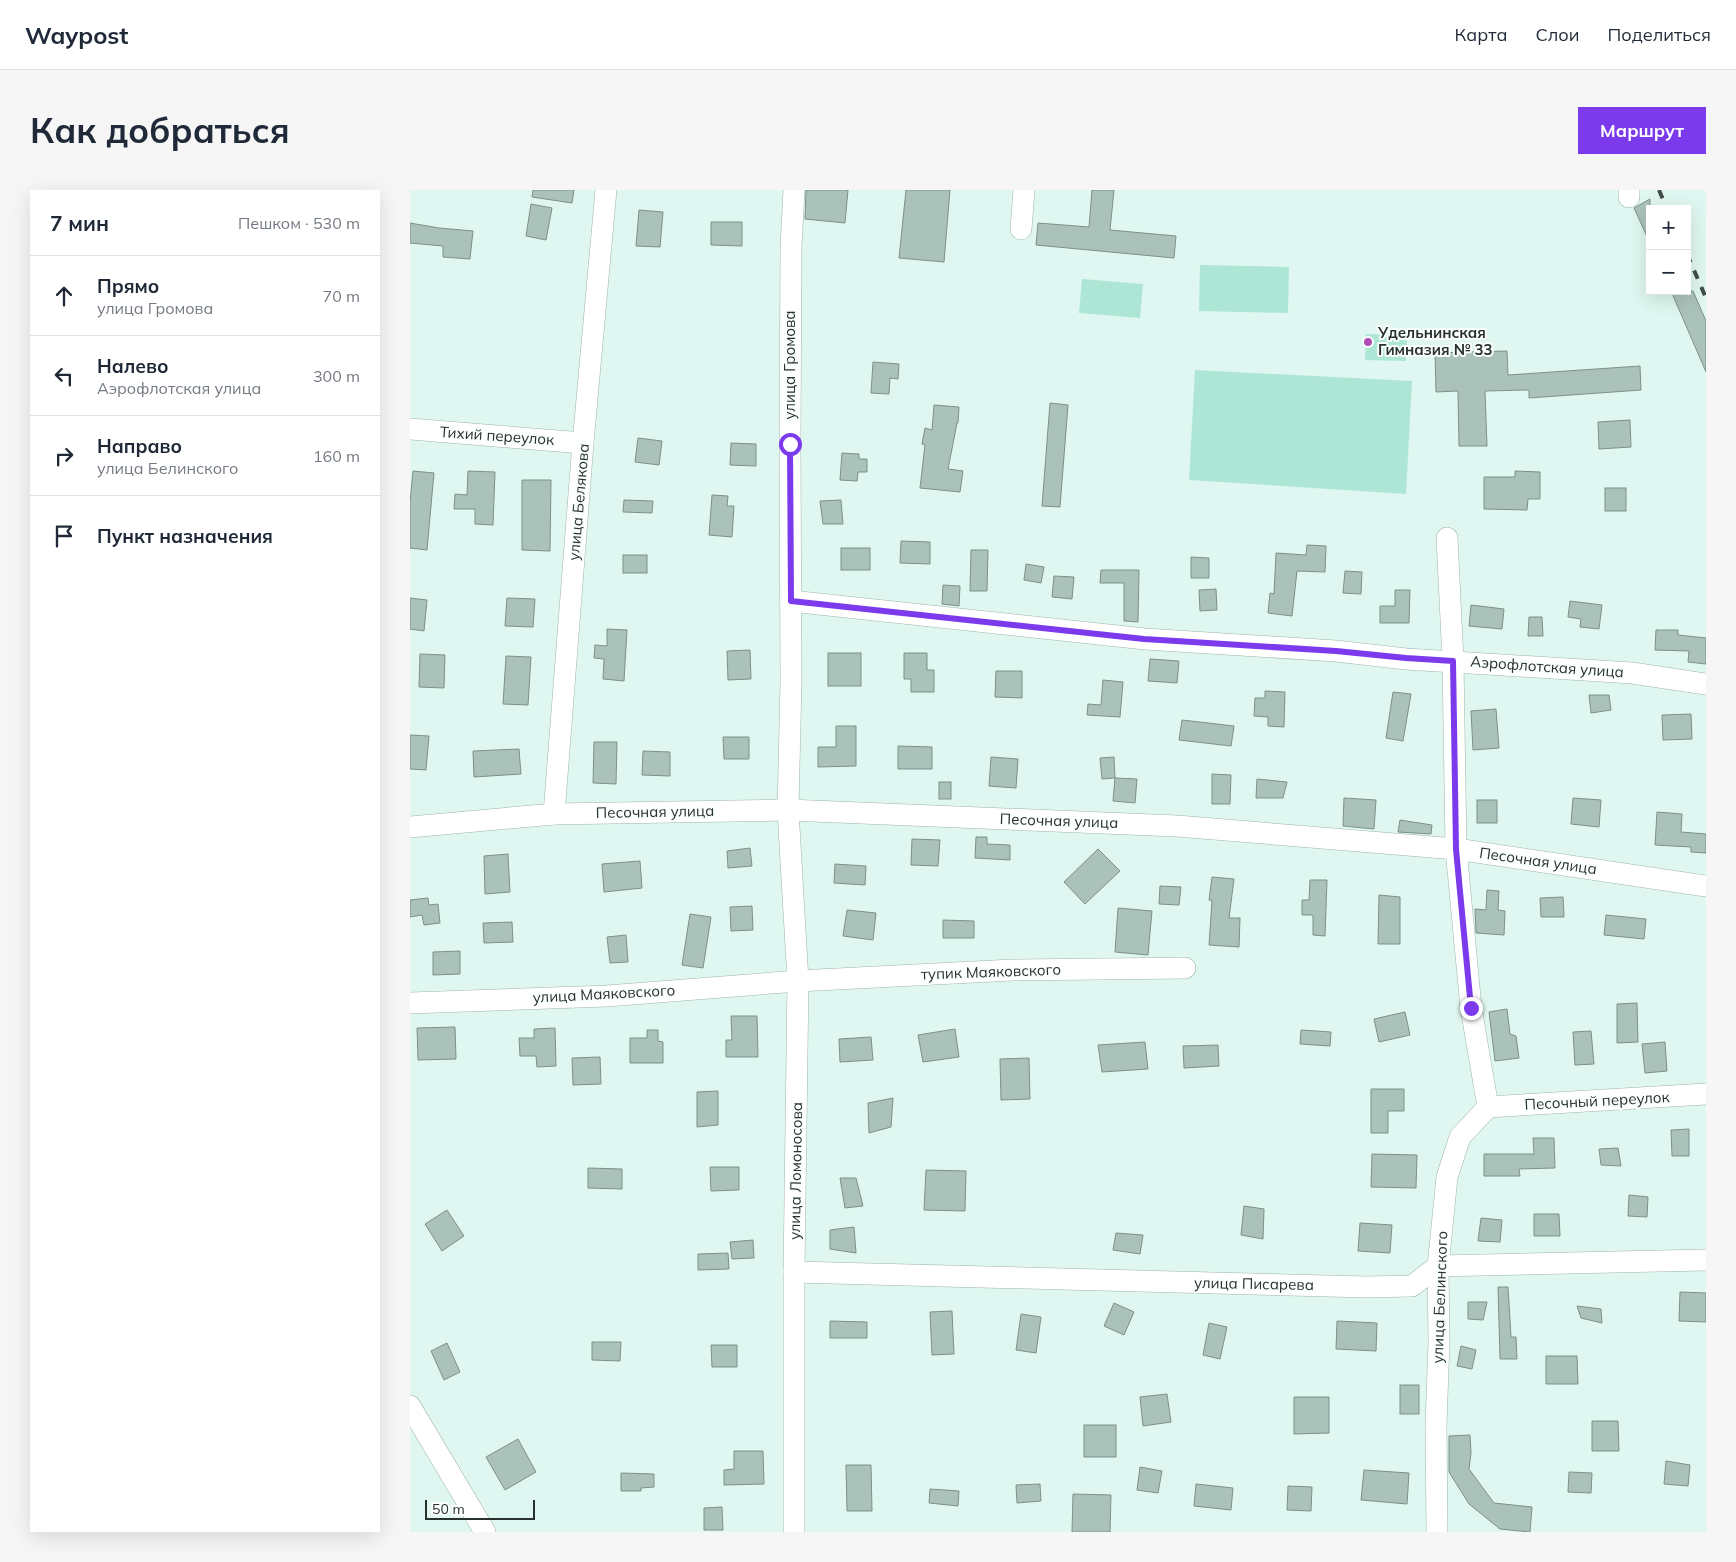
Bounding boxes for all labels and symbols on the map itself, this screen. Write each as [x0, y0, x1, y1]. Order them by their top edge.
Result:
street label: улица Громова [780, 311, 799, 419]
place label: Удельнинская Гимназия № 33 [1377, 323, 1493, 359]
marker: Удельнинская Гимназия № 33 [1362, 336, 1374, 348]
street label: Тихий переулок [439, 422, 556, 449]
route start [779, 433, 802, 456]
street label: улица Белякова [564, 443, 593, 561]
street label: Аэрофлотская улица [1470, 652, 1624, 681]
street label: Песочная улица [596, 801, 714, 822]
street label: Песочная улица [999, 809, 1119, 832]
street label: Песочная улица [1478, 843, 1598, 878]
street label: тупик Маяковского [921, 960, 1061, 983]
street label: улица Маяковского [532, 980, 676, 1007]
route end [1460, 997, 1483, 1020]
street label: Песочный переулок [1524, 1087, 1671, 1114]
street label: улица Ломоносова [785, 1102, 806, 1240]
street label: улица Белинского [1428, 1230, 1451, 1364]
street label: улица Писарева [1194, 1273, 1314, 1294]
scale bar [425, 1497, 535, 1520]

